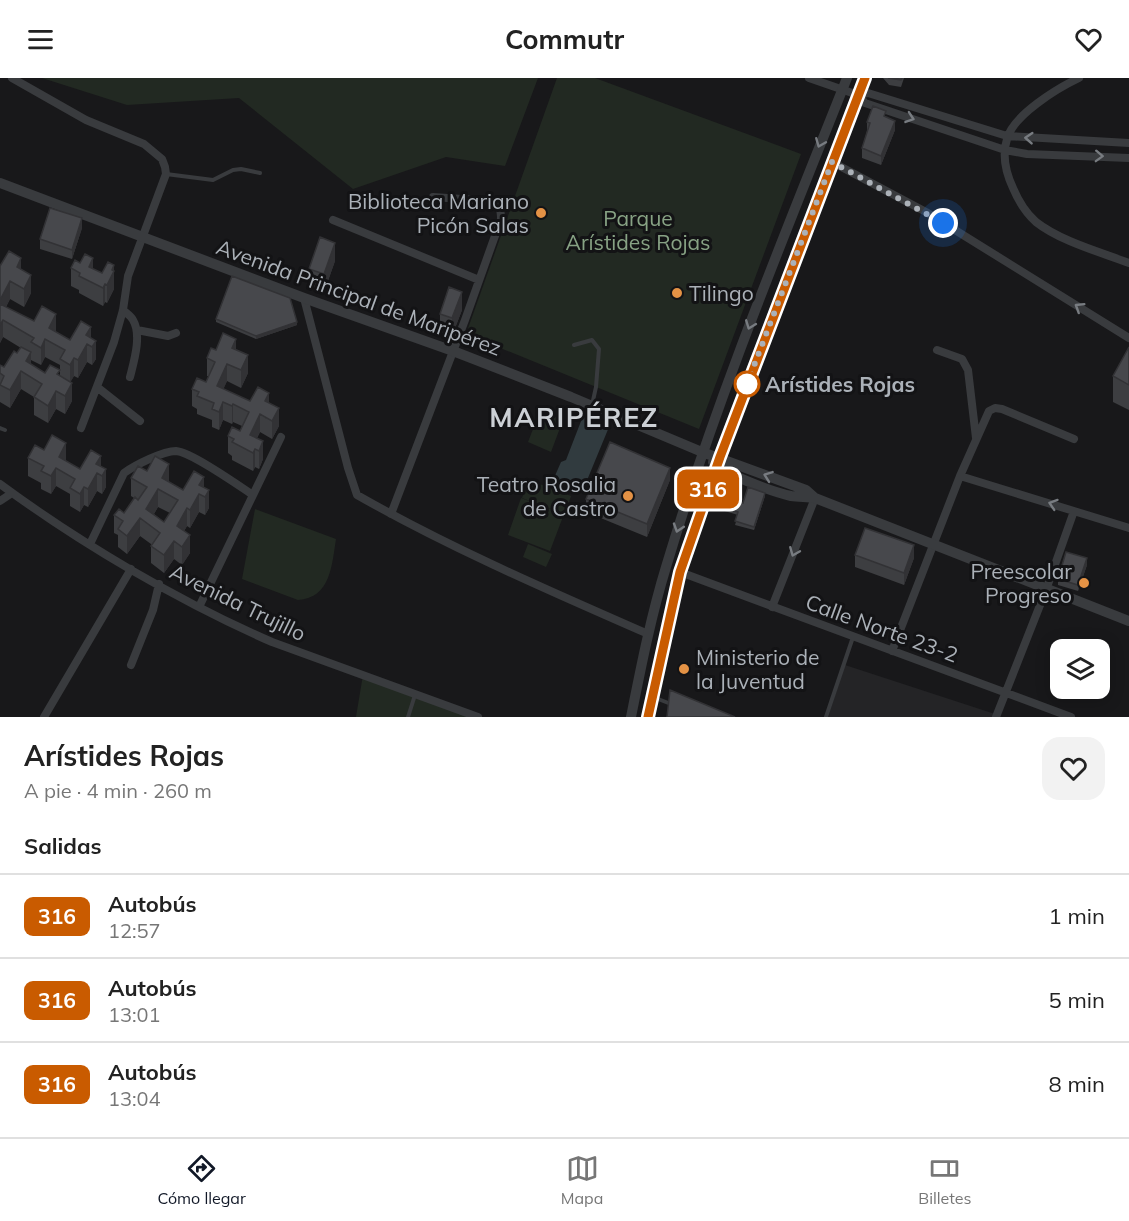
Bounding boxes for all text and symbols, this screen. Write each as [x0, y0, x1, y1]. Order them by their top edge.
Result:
text: Commutr [505, 22, 624, 56]
icon: menu [24, 23, 57, 56]
icon: heart [1072, 23, 1105, 56]
one-way arrow [904, 111, 915, 124]
one-way arrow [1024, 132, 1033, 145]
one-way arrow [815, 137, 827, 148]
one-way arrow [1095, 150, 1104, 163]
place label: Biblioteca Mariano Picón Salas [348, 188, 529, 238]
park label: Parque Arístides Rojas [566, 205, 710, 255]
marker: Biblioteca Mariano Picón Salas [534, 206, 548, 220]
your location [928, 208, 958, 238]
street label: Avenida Principal de Maripérez [213, 233, 505, 361]
place label: Tilingo [689, 280, 754, 306]
marker: Tilingo [670, 286, 684, 300]
one-way arrow [1075, 303, 1085, 315]
one-way arrow [745, 319, 758, 330]
marker: Arístides Rojas [734, 371, 760, 397]
place label: Arístides Rojas [765, 371, 915, 397]
district label: MARIPÉREZ [489, 400, 659, 434]
line badge: 316 [674, 470, 742, 508]
one-way arrow [764, 470, 774, 483]
place label: Teatro Rosalia de Castro [477, 471, 616, 521]
text: 316 [689, 476, 727, 502]
marker: Teatro Rosalia de Castro [621, 489, 635, 503]
one-way arrow [1048, 499, 1059, 512]
one-way arrow [673, 522, 686, 533]
one-way arrow [788, 547, 801, 557]
street label: Avenida Trujillo [166, 558, 310, 646]
place label: Preescolar Progreso [970, 558, 1072, 608]
marker: Preescolar Progreso [1077, 576, 1091, 590]
street label: Calle Norte 23-2 [802, 588, 962, 668]
map controls [1050, 639, 1110, 699]
button: layers [1050, 639, 1110, 699]
place label: Ministerio de la Juventud [696, 644, 819, 694]
marker: Ministerio de la Juventud [677, 662, 691, 676]
button: heart [1042, 737, 1105, 800]
text: Arístides Rojas [24, 738, 224, 773]
text: A pie · 4 min · 260 m [24, 778, 212, 803]
text: Salidas [24, 832, 102, 860]
text: Autobús [108, 890, 197, 918]
text: 1 min [1049, 902, 1105, 930]
text: 316 [38, 903, 76, 929]
text: 12:57 [108, 918, 161, 943]
text: Autobús [108, 974, 197, 1002]
text: 5 min [1049, 986, 1105, 1014]
text: 316 [38, 987, 76, 1013]
text: 13:01 [108, 1002, 161, 1027]
text: Autobús [108, 1058, 197, 1086]
text: 8 min [1049, 1070, 1105, 1098]
text: 316 [38, 1071, 76, 1097]
text: 13:04 [108, 1086, 161, 1111]
tab: Cómo llegar [158, 1152, 246, 1208]
tab: Mapa [561, 1152, 603, 1208]
tab: Billetes [918, 1152, 971, 1208]

